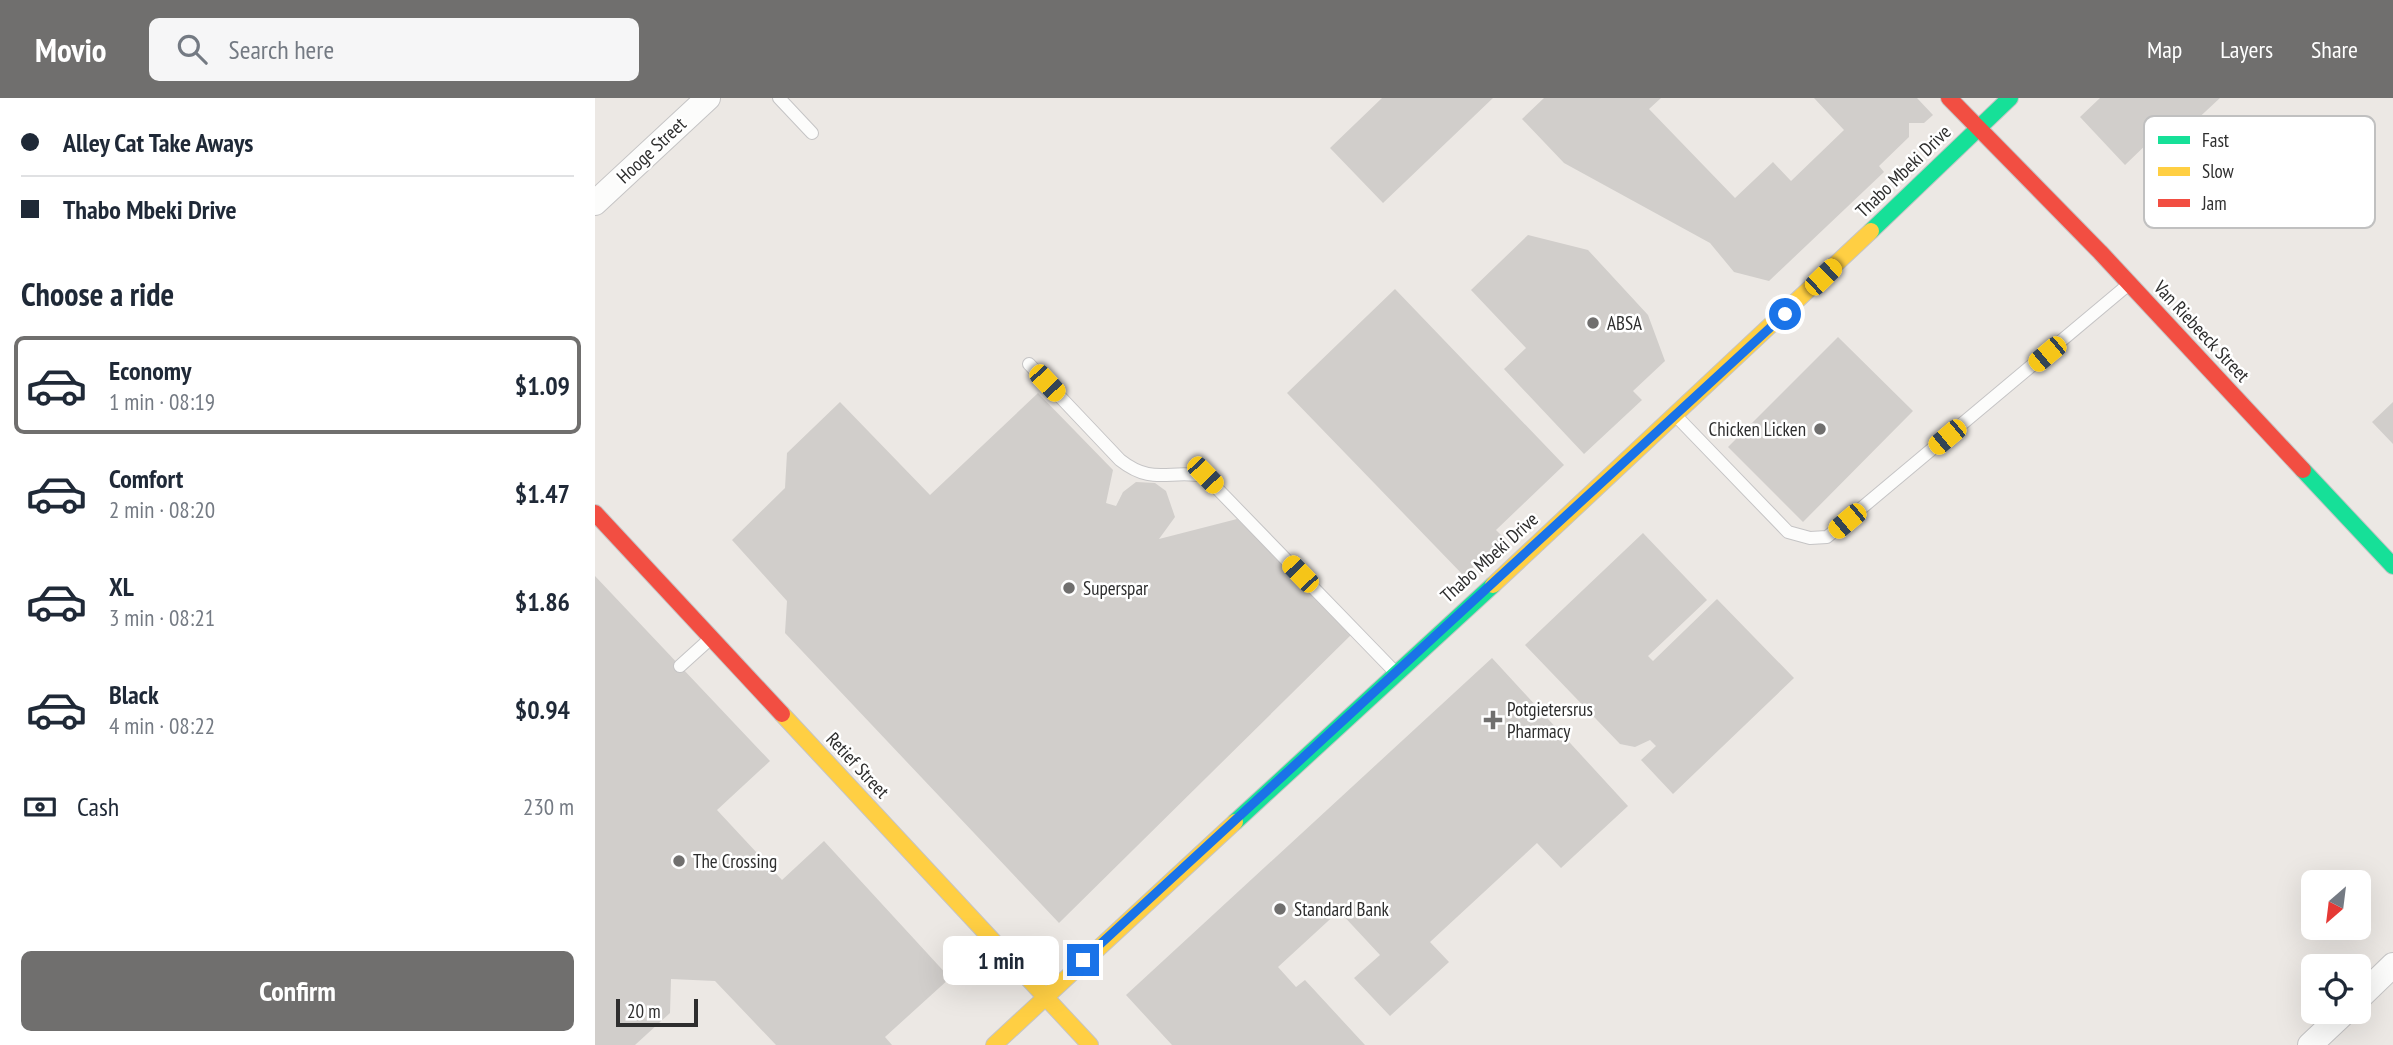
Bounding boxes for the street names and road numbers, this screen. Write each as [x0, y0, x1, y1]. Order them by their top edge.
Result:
street label: Hooge Street [611, 111, 691, 188]
street label: Thabo Mbeki Drive [1850, 119, 1956, 222]
street label: Van Riebeeck Street [2148, 275, 2256, 387]
street label: Thabo Mbeki Drive [1435, 507, 1543, 607]
street label: Retief Street [821, 727, 895, 804]

